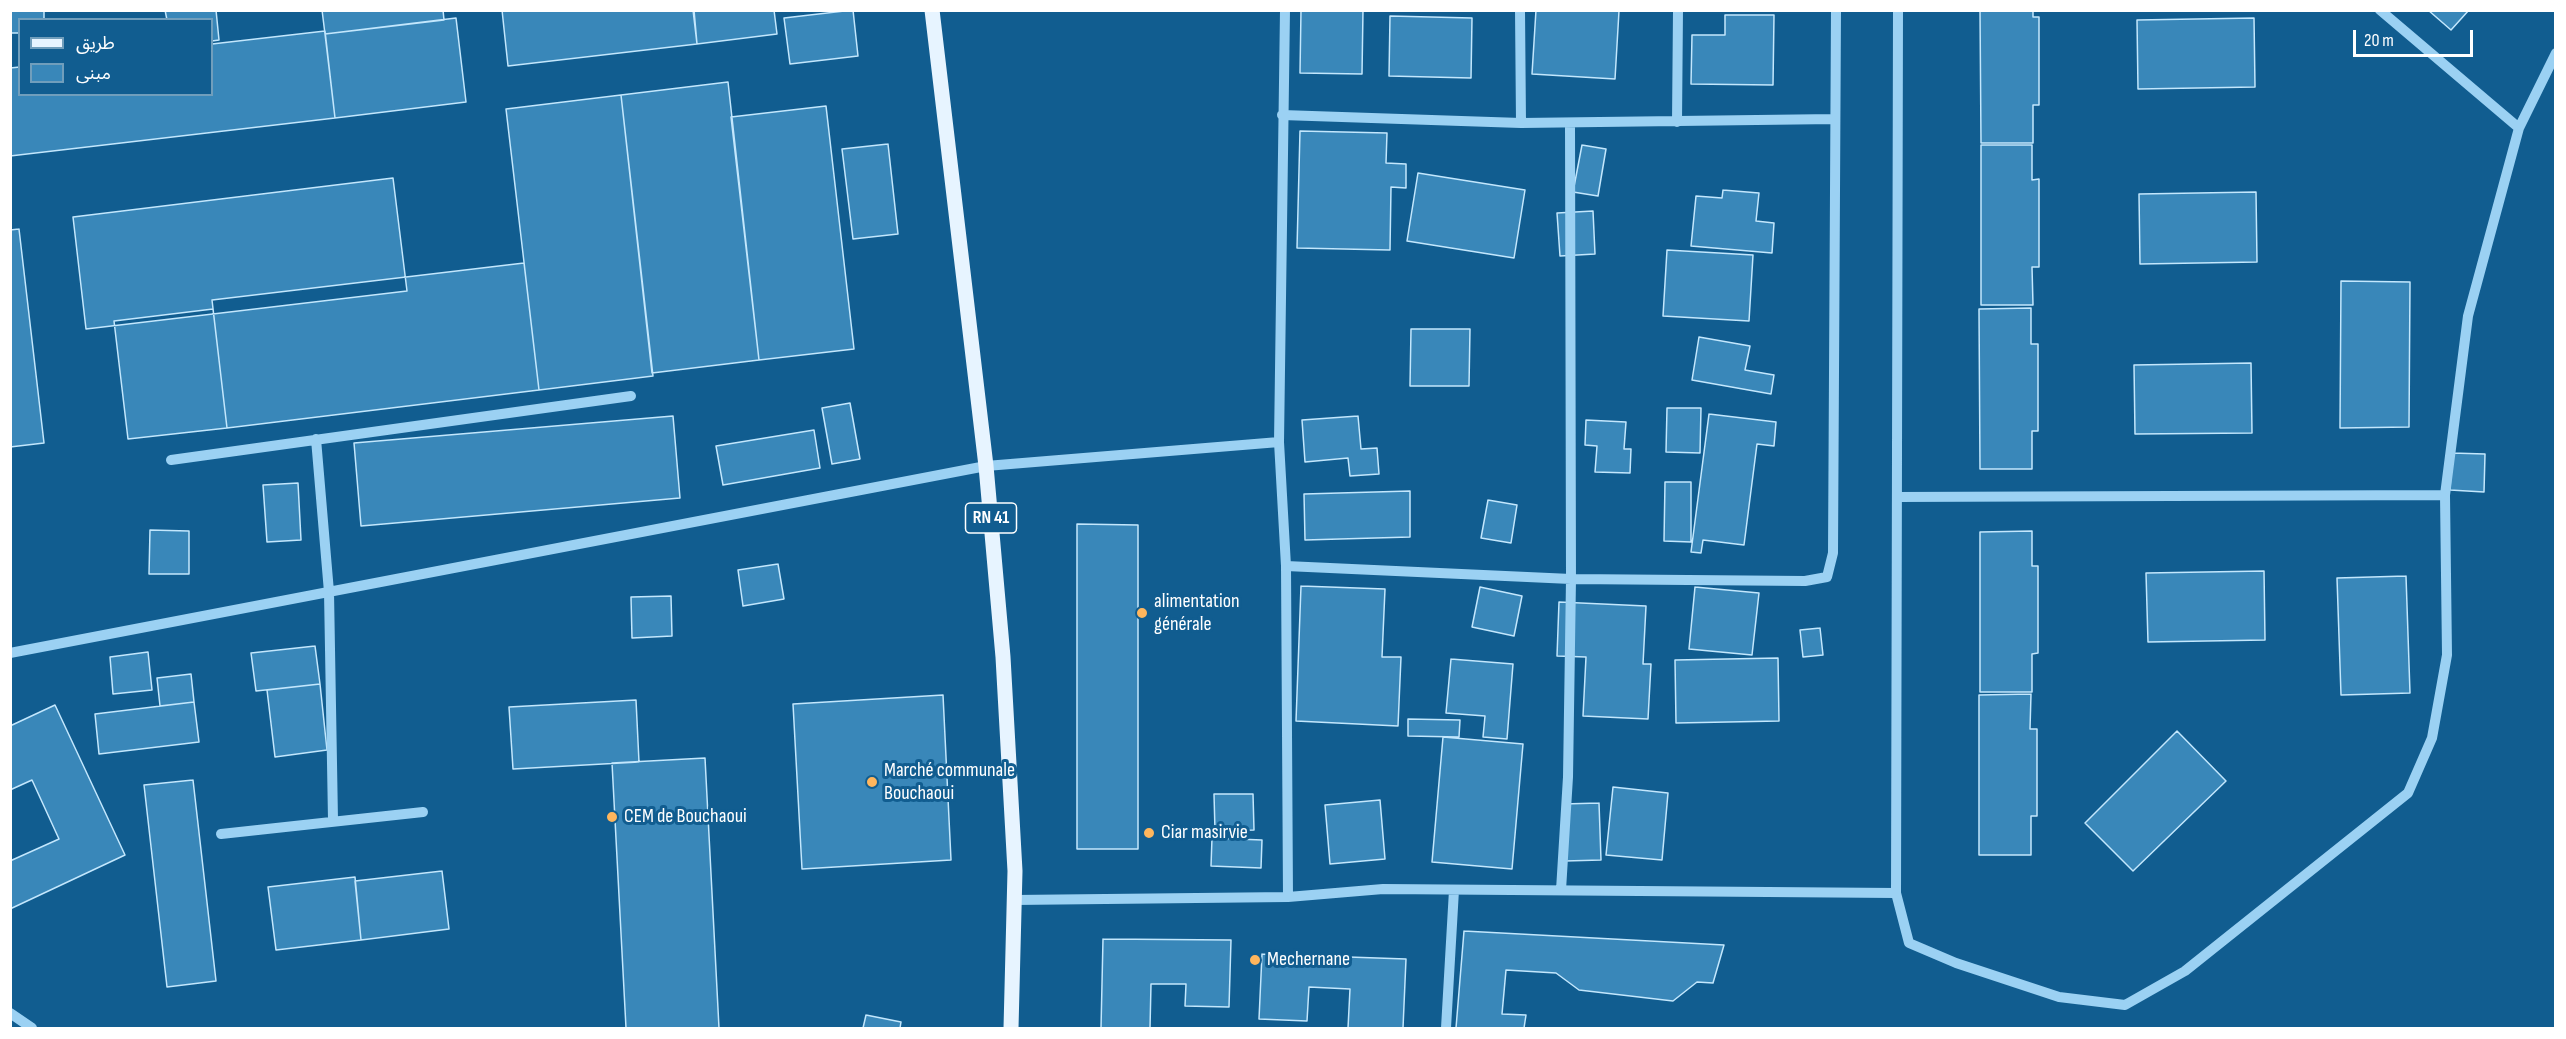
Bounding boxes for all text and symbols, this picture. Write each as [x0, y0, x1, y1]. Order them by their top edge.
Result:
legend [18, 18, 213, 96]
scale bar [2356, 18, 2476, 56]
text: 20 m [2364, 30, 2394, 51]
text: طريق [76, 33, 115, 54]
text: مبنى [76, 63, 111, 84]
road number: RN 41 [966, 503, 1016, 533]
place label: alimentation générale [1154, 590, 1240, 637]
marker: alimentation générale [1135, 606, 1149, 620]
place label: Marché communale Bouchaoui [884, 759, 1015, 806]
marker: Marché communale Bouchaoui [865, 775, 879, 789]
place label: CEM de Bouchaoui [624, 805, 747, 829]
marker: CEM de Bouchaoui [605, 810, 619, 824]
place label: Ciar masirvie [1161, 821, 1248, 845]
marker: Ciar masirvie [1142, 826, 1156, 840]
place label: Mechernane [1267, 948, 1350, 972]
marker: Mechernane [1248, 953, 1262, 967]

